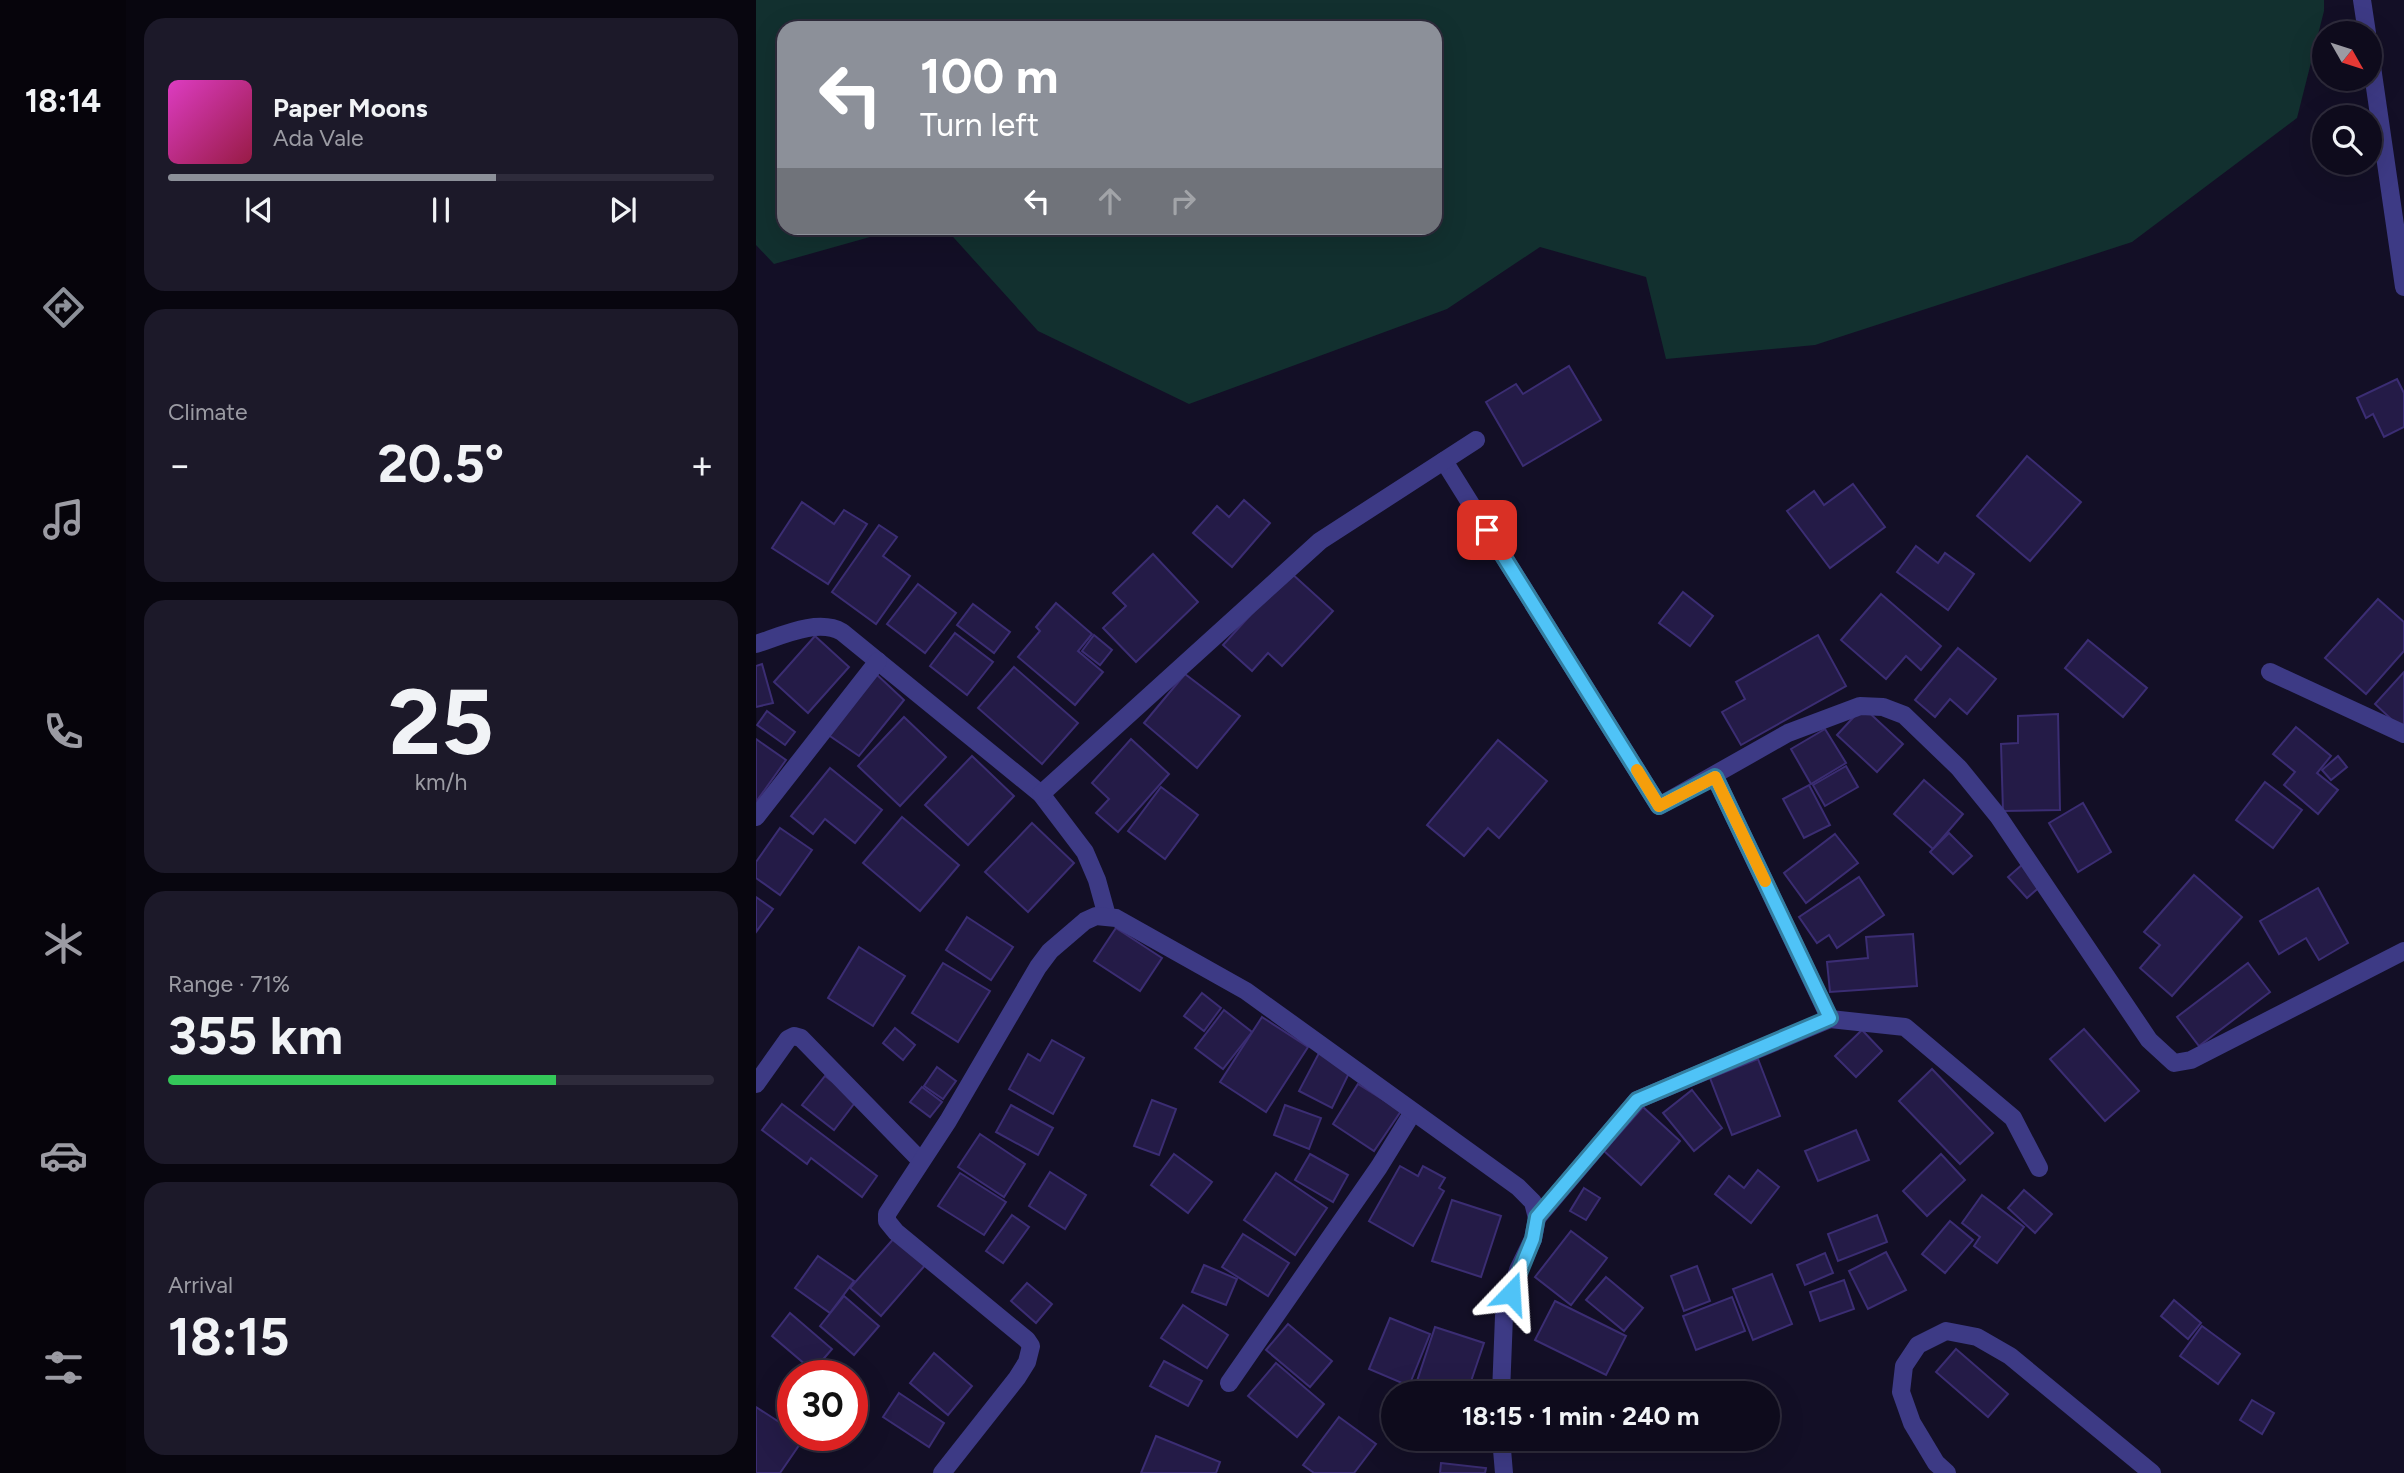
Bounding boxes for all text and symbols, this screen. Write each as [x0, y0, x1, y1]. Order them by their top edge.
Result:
north arrow [2312, 21, 2382, 91]
map controls [2312, 21, 2382, 175]
text: 100 m [920, 46, 1059, 105]
icon: left [805, 49, 896, 140]
text: 18:14 [25, 82, 101, 120]
text: Paper Moons [273, 92, 428, 124]
button: search [2312, 105, 2382, 175]
text: Turn left [920, 106, 1039, 144]
text: Ada Vale [273, 124, 364, 152]
icon: left [1018, 182, 1056, 220]
icon: ahead [1091, 182, 1129, 220]
icon: right [1164, 182, 1202, 220]
icon: previous [240, 191, 278, 229]
icon: pause [422, 191, 460, 229]
icon: next [604, 191, 642, 229]
icon: directions [39, 283, 88, 332]
text: Climate [168, 398, 247, 426]
text: 20.5° [378, 433, 504, 495]
text: − [168, 442, 192, 488]
text: + [690, 442, 714, 488]
icon: music [39, 495, 88, 544]
pin [1457, 500, 1517, 560]
icon: arrive [1468, 511, 1506, 549]
text: 25 [388, 668, 494, 777]
icon: phone [39, 707, 88, 756]
text: km/h [415, 768, 467, 796]
icon: climate [39, 919, 88, 968]
text: Range · 71% [168, 970, 290, 998]
text: 355 km [168, 1005, 343, 1067]
icon: car [39, 1131, 88, 1180]
position arrow [1474, 1256, 1548, 1330]
text: Arrival [168, 1271, 233, 1299]
text: 18:15 [168, 1306, 290, 1368]
icon: filters [39, 1343, 88, 1392]
speed limit sign: 30 [777, 1360, 868, 1451]
text: 18:15 · 1 min · 240 m [1462, 1400, 1699, 1432]

